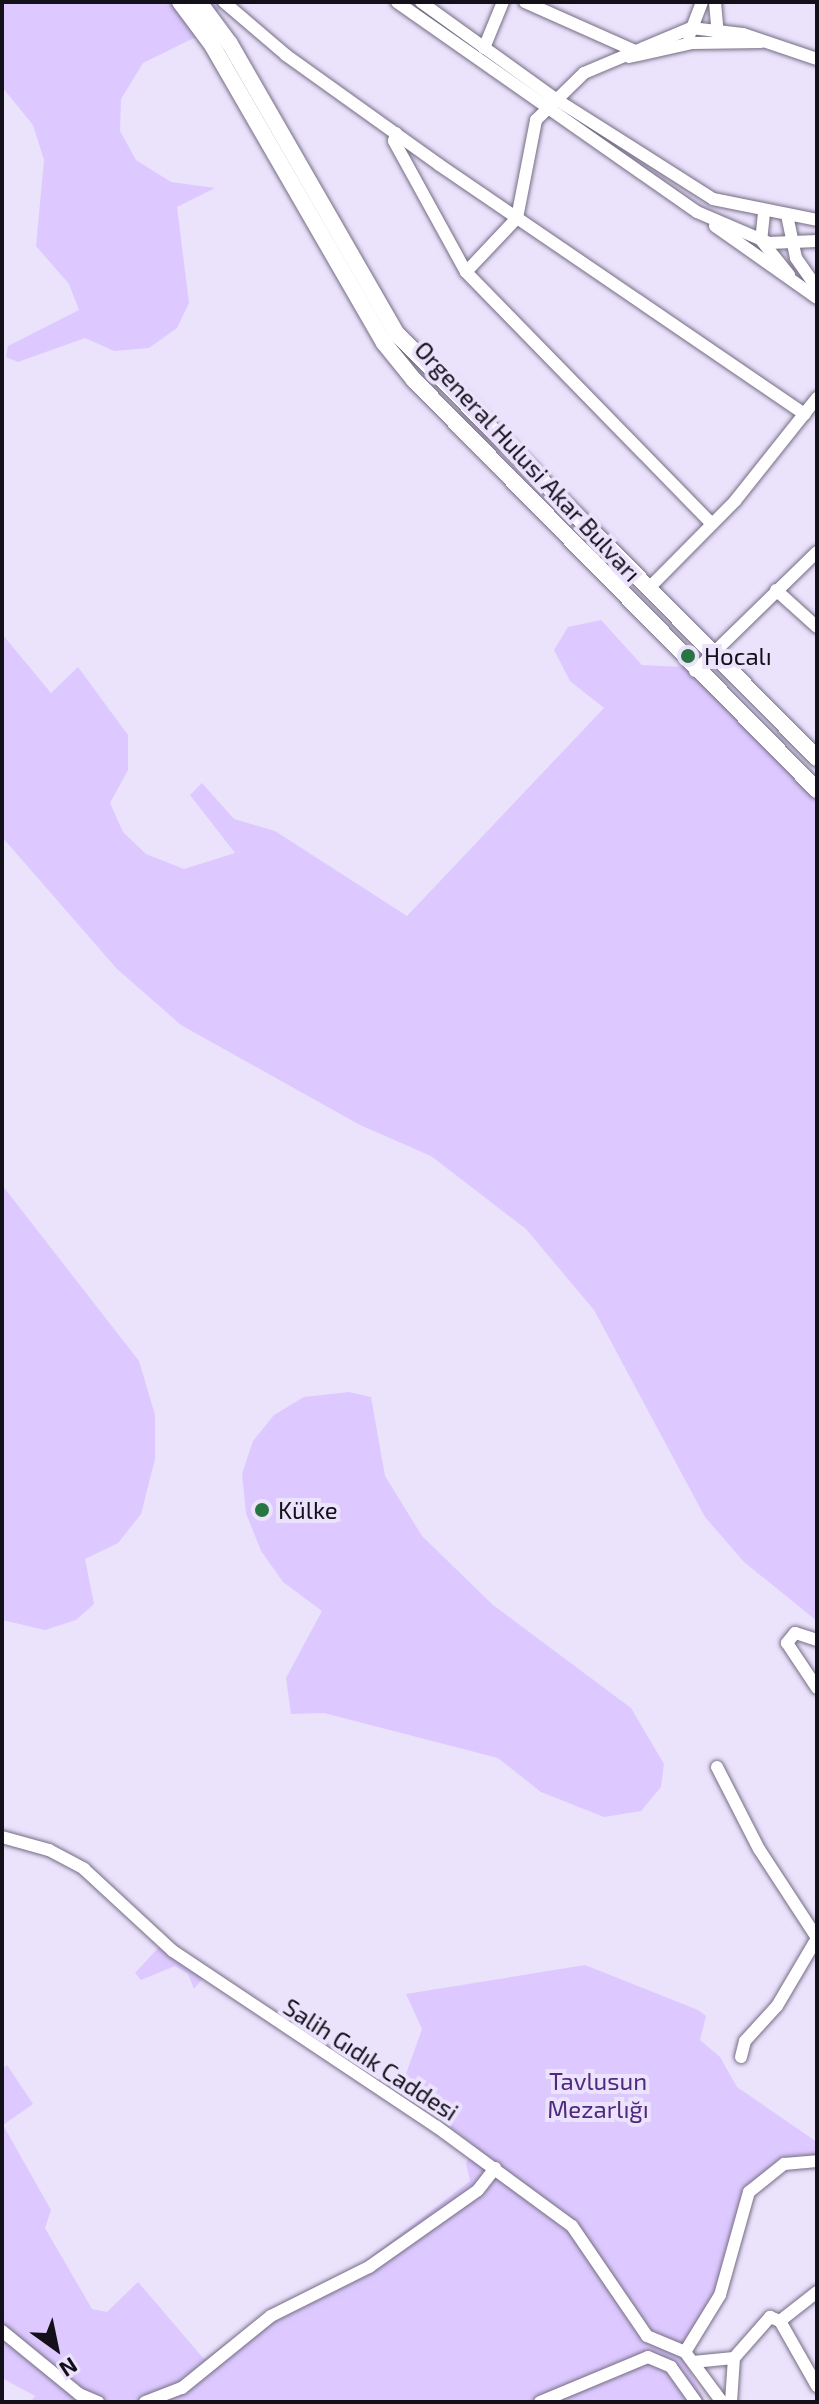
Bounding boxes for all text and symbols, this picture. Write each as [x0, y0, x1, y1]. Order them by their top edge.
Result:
street label: Orgeneral Hulusi Akar Bulvarı [408, 334, 648, 588]
place label: Hocalı [704, 642, 772, 670]
marker: Hocalı [679, 647, 697, 665]
place label: Külke [278, 1496, 338, 1524]
marker: Külke [253, 1501, 271, 1519]
street label: Salih Gıdık Caddesi [278, 1992, 464, 2126]
park label: Tavlusun Mezarlığı [547, 2067, 649, 2123]
north arrow [16, 2308, 96, 2388]
text: N [55, 2353, 83, 2383]

